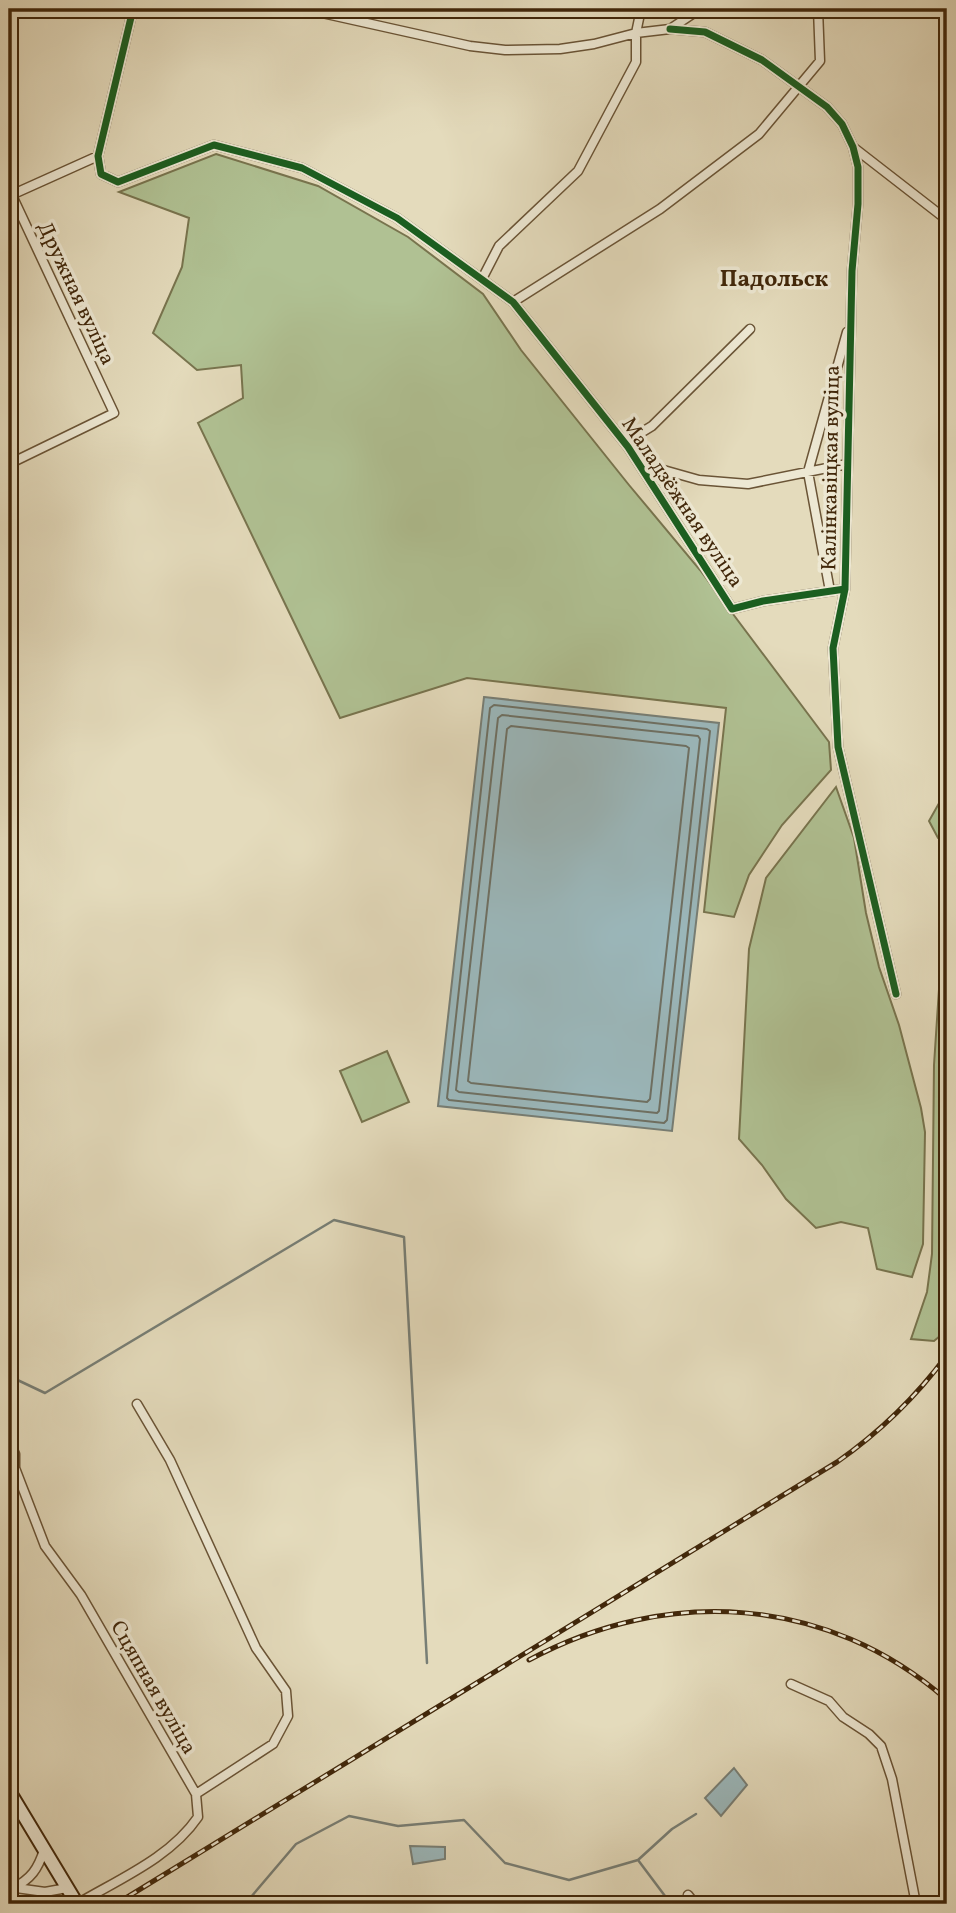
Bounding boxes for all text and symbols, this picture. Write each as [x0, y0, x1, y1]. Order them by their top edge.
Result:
street label: Дружная вуліца [30, 217, 122, 370]
district label: Падольск [720, 264, 828, 296]
street label: Калінкавіцкая вуліца [815, 365, 848, 571]
street label: Маладзёжная вуліца [614, 412, 750, 594]
street label: Сцяпная вуліца [103, 1616, 203, 1760]

